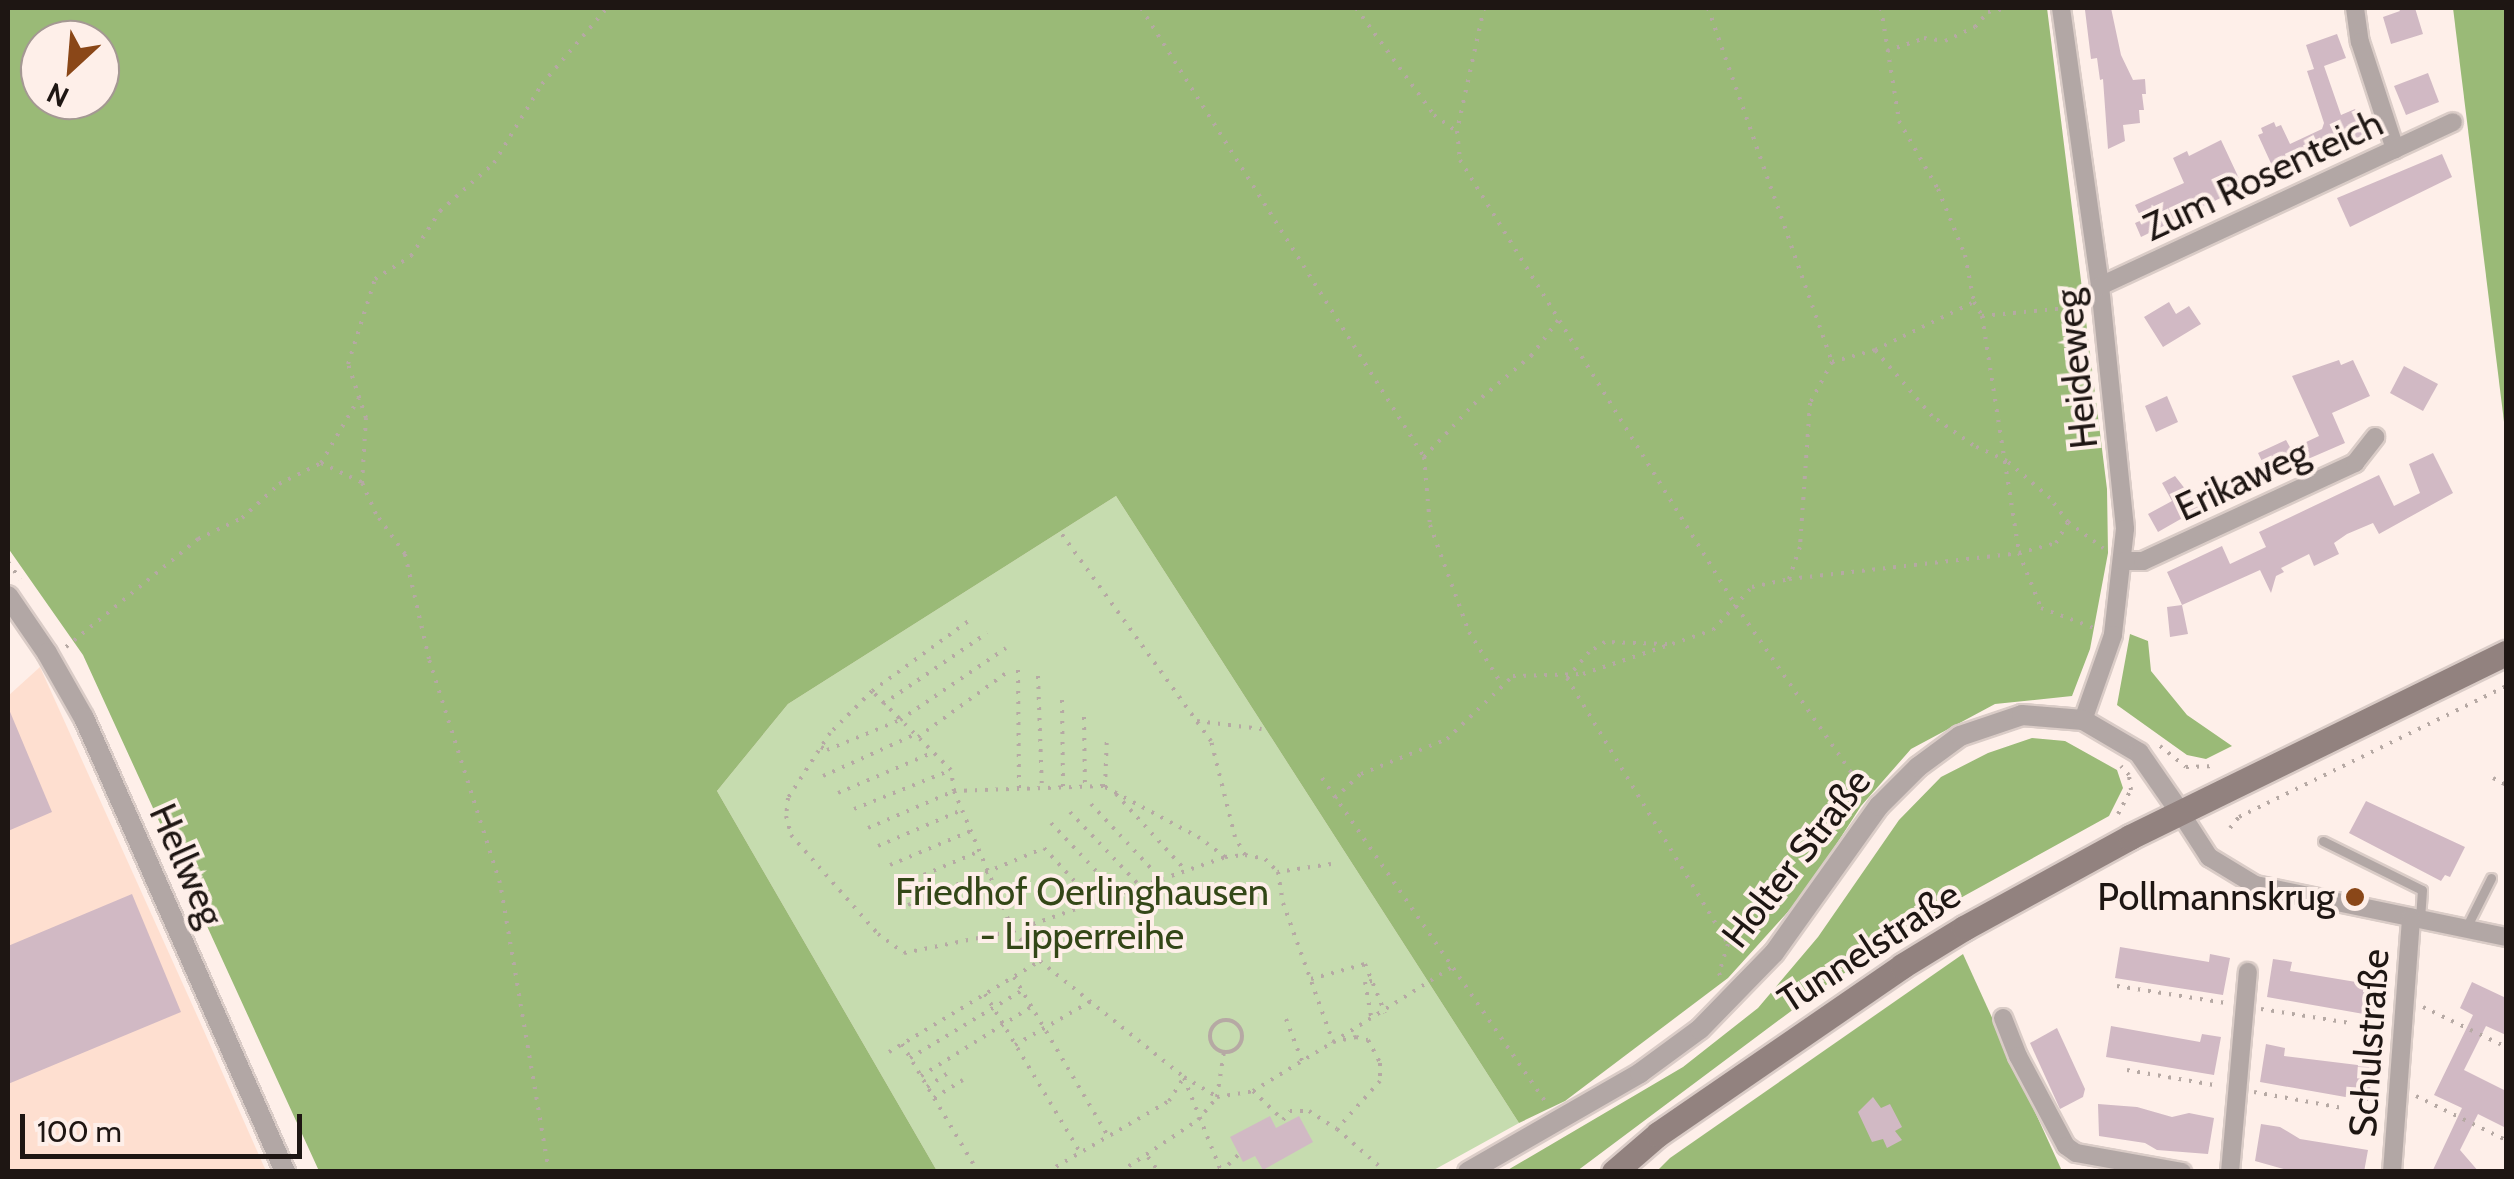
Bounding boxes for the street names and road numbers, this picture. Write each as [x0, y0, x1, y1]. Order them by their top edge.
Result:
street label: Zum Rosenteich [2136, 100, 2390, 250]
street label: Heideweg [2045, 287, 2107, 451]
street label: Erikaweg [2168, 430, 2316, 530]
street label: Holter Straße [1712, 760, 1880, 956]
street label: Hellweg [140, 797, 234, 933]
street label: Tunnelstraße [1770, 871, 1968, 1023]
street label: Schulstraße [2340, 947, 2398, 1139]

